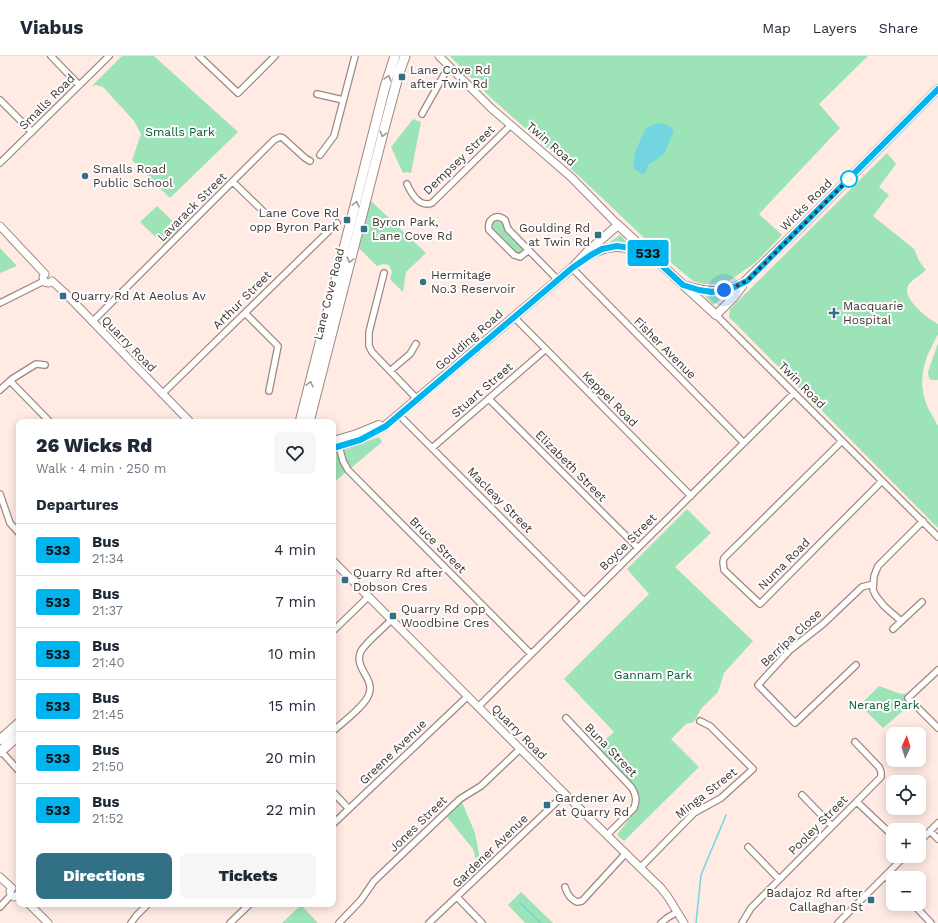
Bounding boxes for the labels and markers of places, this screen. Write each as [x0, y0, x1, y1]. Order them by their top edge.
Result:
place label: Lane Cove Rd after Twin Rd [410, 63, 490, 91]
marker: Lane Cove Rd after Twin Rd [397, 72, 407, 82]
place label: Smalls Road Public School [93, 162, 173, 190]
unlabelled marker [840, 170, 858, 188]
marker: Smalls Road Public School [80, 171, 90, 181]
place label: Lane Cove Rd opp Byron Park [249, 206, 339, 234]
marker: Lane Cove Rd opp Byron Park [342, 215, 352, 225]
place label: Byron Park, Lane Cove Rd [372, 215, 452, 243]
place label: Goulding Rd at Twin Rd [519, 221, 590, 249]
marker: Byron Park, Lane Cove Rd [359, 224, 369, 234]
marker: Goulding Rd at Twin Rd [593, 230, 603, 240]
place label: Hermitage No.3 Reservoir [431, 268, 515, 296]
marker: Hermitage No.3 Reservoir [418, 277, 428, 287]
place label: Quarry Rd At Aeolus Av [71, 289, 206, 303]
marker: Quarry Rd At Aeolus Av [58, 291, 68, 301]
place label: Macquarie Hospital [843, 299, 903, 327]
marker: Macquarie Hospital [828, 307, 840, 319]
place label: Quarry Rd after Dobson Cres [353, 566, 443, 594]
marker: Quarry Rd after Dobson Cres [340, 575, 350, 585]
place label: Quarry Rd opp Woodbine Cres [401, 602, 489, 630]
marker: Quarry Rd opp Woodbine Cres [388, 611, 398, 621]
place label: Gardener Av at Quarry Rd [555, 791, 629, 819]
marker: Gardener Av at Quarry Rd [542, 800, 552, 810]
place label: Badajoz Rd after Callaghan St [766, 886, 863, 914]
marker: Badajoz Rd after Callaghan St [866, 895, 876, 905]

